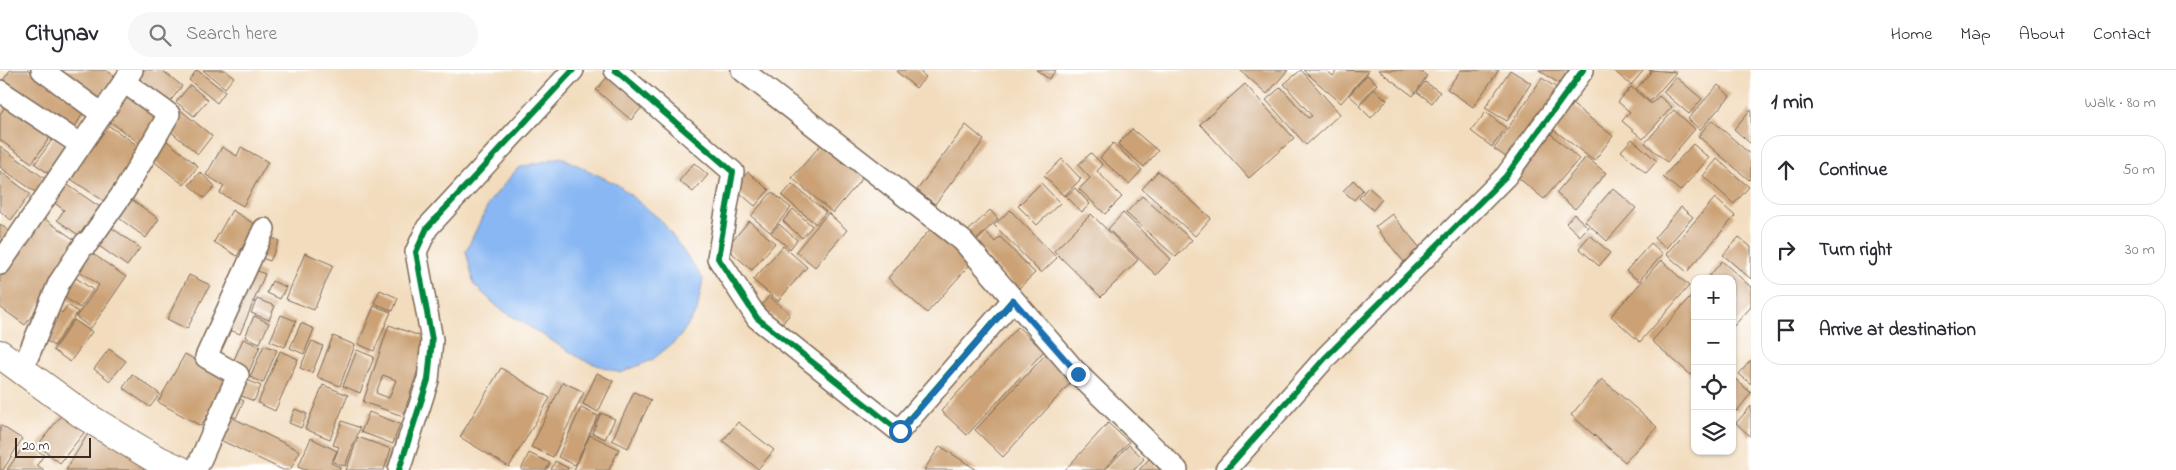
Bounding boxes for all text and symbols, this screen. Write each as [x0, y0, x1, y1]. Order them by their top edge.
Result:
search box [128, 12, 478, 57]
text: Citynav [25, 17, 98, 52]
icon: search [146, 21, 174, 49]
text: Search here [186, 21, 277, 48]
text: Home [1891, 22, 1932, 48]
text: Map [1960, 22, 1991, 48]
text: About [2019, 22, 2065, 48]
text: Contact [2093, 22, 2151, 48]
text: 1 min [1771, 88, 1813, 118]
text: Walk · 80 m [2085, 91, 2156, 115]
icon: ahead [1772, 156, 1800, 184]
text: Continue [1819, 157, 1887, 184]
text: 50 m [2123, 158, 2155, 182]
icon: right [1772, 236, 1800, 264]
text: Turn right [1819, 237, 1892, 264]
text: 30 m [2125, 238, 2155, 262]
map controls [1691, 275, 1736, 455]
button: + [1691, 275, 1736, 320]
icon: arrive [1772, 316, 1800, 344]
text: Arrive at destination [1819, 317, 1976, 344]
button: − [1691, 320, 1736, 365]
route end [1067, 363, 1090, 386]
button: locate [1691, 365, 1736, 410]
button: layers [1691, 410, 1736, 455]
route start [889, 420, 912, 443]
scale bar [15, 435, 91, 458]
text: 20 m [22, 436, 49, 457]

